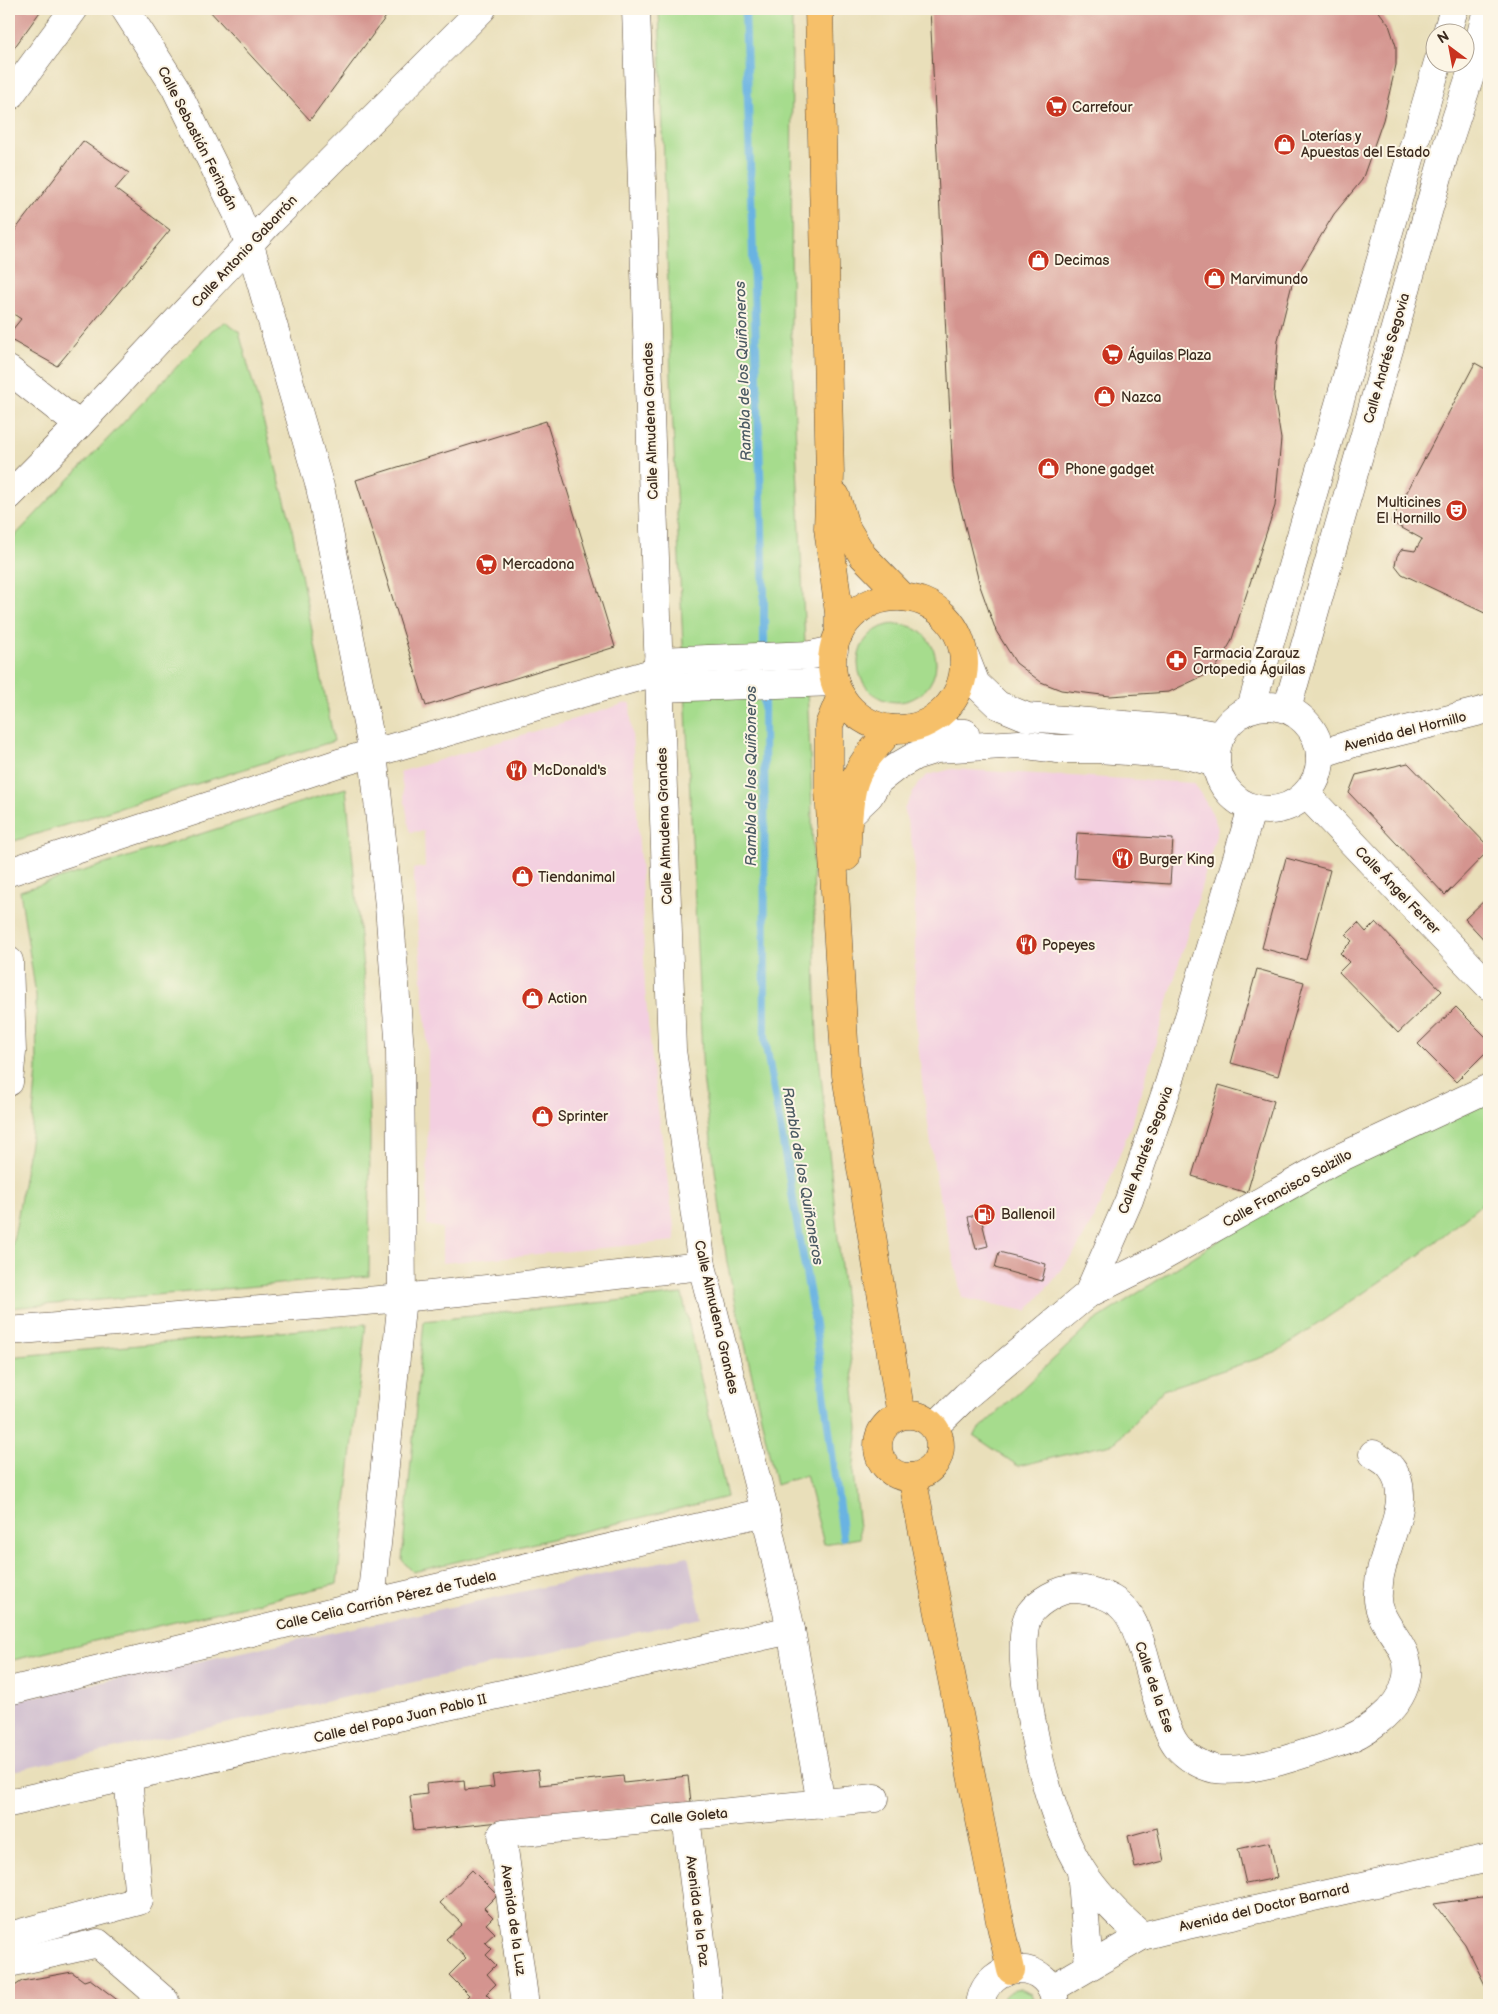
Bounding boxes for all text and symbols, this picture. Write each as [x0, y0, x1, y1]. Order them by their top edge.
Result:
north arrow [1426, 22, 1476, 72]
text: N [1434, 27, 1452, 47]
street label: Calle Sebastián Feringán [154, 64, 241, 213]
supermarket icon: Carrefour [1044, 95, 1068, 119]
place label: Carrefour [1072, 99, 1133, 116]
place label: Loterías y Apuestas del Estado [1301, 128, 1430, 161]
shop icon: Loterías y Apuestas del Estado [1273, 132, 1297, 156]
street label: Calle Antonio Gabarrón [188, 192, 301, 311]
shop icon: Decimas [1026, 248, 1050, 272]
place label: Decimas [1054, 252, 1110, 269]
shop icon: Marvimundo [1202, 267, 1226, 291]
place label: Marvimundo [1230, 271, 1308, 288]
water label: Rambla de los Quiñoneros [731, 280, 756, 461]
street label: Calle Andrés Segovia [1360, 291, 1413, 425]
street label: Calle Almudena Grandes [639, 342, 662, 500]
supermarket icon: Águilas Plaza [1100, 343, 1124, 367]
place label: Águilas Plaza [1128, 346, 1211, 364]
shop icon: Nazca [1093, 385, 1117, 409]
place label: Nazca [1121, 389, 1161, 406]
shop icon: Phone gadget [1037, 457, 1061, 481]
place label: Phone gadget [1065, 461, 1155, 478]
place label: Multicines El Hornillo [1376, 494, 1441, 527]
theatre icon: Multicines El Hornillo [1445, 498, 1469, 522]
supermarket icon: Mercadona [474, 552, 498, 576]
place label: Mercadona [502, 556, 574, 573]
place label: Farmacia Zarauz Ortopedia Águilas [1193, 645, 1306, 678]
pharmacy icon: Farmacia Zarauz Ortopedia Águilas [1165, 649, 1189, 673]
water label: Rambla de los Quiñoneros [742, 685, 761, 866]
street label: Avenida del Hornillo [1342, 708, 1468, 755]
street label: Calle Almudena Grandes [653, 747, 676, 905]
restaurant icon: McDonald's [505, 758, 529, 782]
place label: McDonald's [533, 762, 607, 779]
street label: Calle Ángel Ferrer [1351, 842, 1445, 938]
restaurant icon: Burger King [1111, 847, 1135, 871]
place label: Burger King [1139, 851, 1215, 868]
shop icon: Tiendanimal [510, 865, 534, 889]
place label: Tiendanimal [538, 869, 615, 886]
restaurant icon: Popeyes [1014, 933, 1038, 957]
place label: Popeyes [1042, 937, 1095, 954]
shop icon: Action [520, 986, 544, 1010]
place label: Action [548, 990, 587, 1007]
street label: Calle Andrés Segovia [1114, 1084, 1177, 1216]
water label: Rambla de los Quiñoneros [777, 1086, 828, 1267]
shop icon: Sprinter [530, 1104, 554, 1128]
place label: Sprinter [558, 1108, 609, 1125]
street label: Calle Francisco Salzillo [1220, 1146, 1355, 1231]
fuel station icon: Ballenoil [973, 1202, 997, 1226]
place label: Ballenoil [1001, 1206, 1055, 1223]
street label: Calle Almudena Grandes [691, 1239, 743, 1396]
street label: Calle Celia Carrión Pérez de Tudela [274, 1567, 498, 1634]
street label: Calle de la Ese [1131, 1639, 1178, 1735]
street label: Calle del Papa Juan Pablo II [312, 1690, 488, 1747]
street label: Calle Goleta [650, 1805, 729, 1828]
street label: Avenida de la Paz [682, 1855, 713, 1968]
street label: Avenida de la Luz [497, 1864, 530, 1977]
street label: Avenida del Doctor Barnard [1177, 1880, 1351, 1935]

